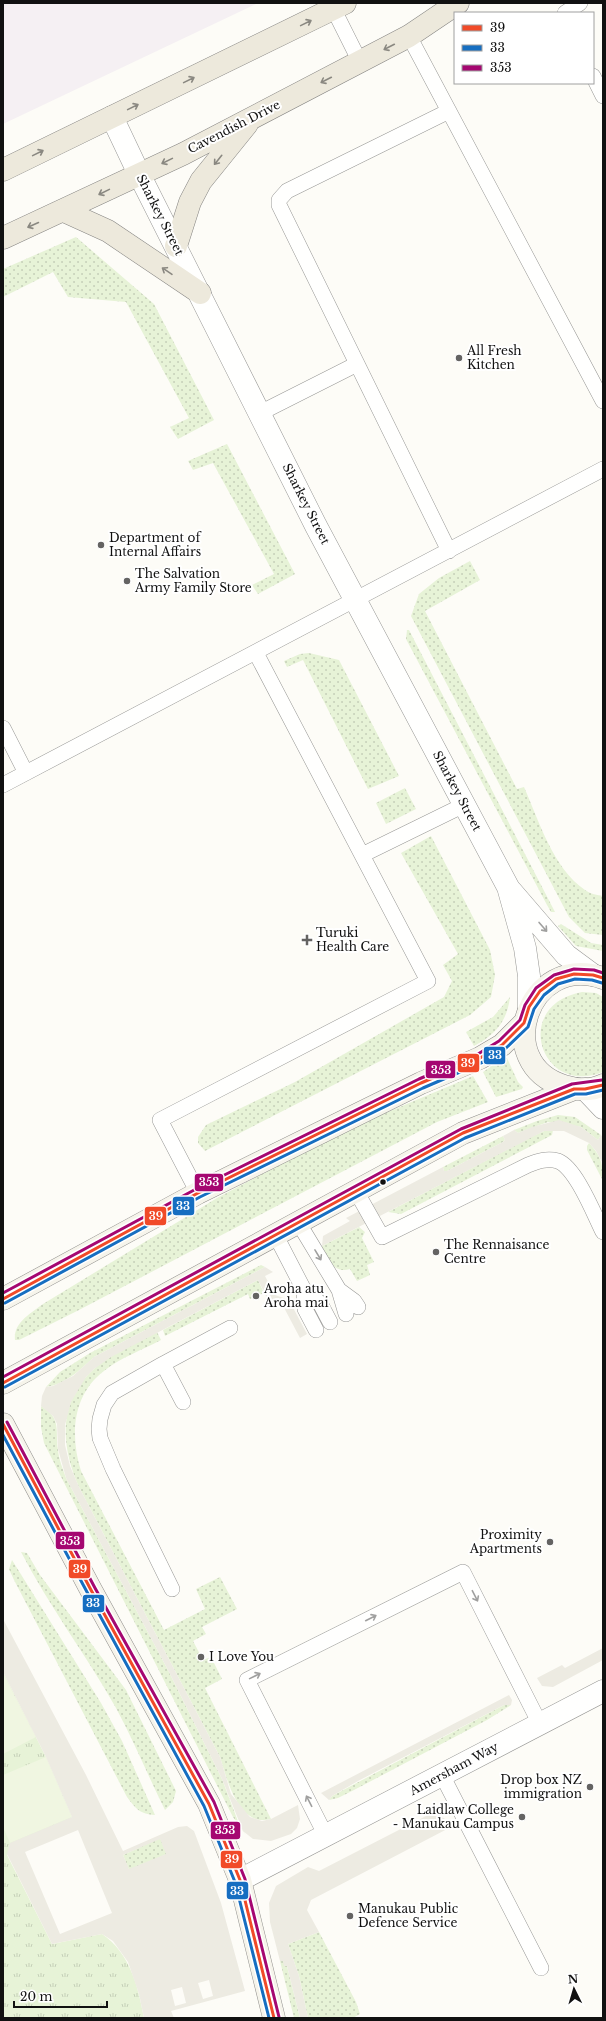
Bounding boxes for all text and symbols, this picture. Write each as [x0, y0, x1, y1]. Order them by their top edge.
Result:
legend [454, 12, 594, 84]
one-way arrow [300, 19, 312, 26]
text: 39 [490, 20, 505, 35]
text: 33 [490, 40, 505, 55]
one-way arrow [384, 43, 396, 51]
text: 353 [490, 60, 512, 75]
one-way arrow [183, 76, 195, 83]
one-way arrow [320, 77, 332, 84]
street label: Cavendish Drive [185, 97, 283, 156]
one-way arrow [127, 103, 139, 110]
one-way arrow [32, 149, 44, 156]
one-way arrow [214, 154, 223, 165]
one-way arrow [161, 158, 173, 166]
street label: Sharkey Street [134, 172, 188, 258]
one-way arrow [98, 188, 110, 196]
one-way arrow [28, 221, 40, 229]
one-way arrow [162, 267, 173, 276]
place label: All Fresh Kitchen [466, 343, 522, 372]
marker: All Fresh Kitchen [454, 353, 464, 363]
street label: Sharkey Street [280, 461, 334, 547]
place label: Department of Internal Affairs [109, 530, 202, 559]
marker: Department of Internal Affairs [96, 540, 106, 550]
place label: The Salvation Army Family Store [134, 566, 252, 595]
marker: The Salvation Army Family Store [122, 576, 132, 586]
street label: Sharkey Street [430, 748, 485, 834]
one-way arrow [538, 922, 548, 932]
place label: Turuki Health Care [316, 925, 389, 954]
marker: Turuki Health Care [301, 934, 313, 946]
line badge: 33 [483, 1046, 506, 1065]
text: 33 [488, 1048, 502, 1062]
line badge: 39 [457, 1053, 480, 1073]
text: 39 [461, 1056, 475, 1070]
line badge: 353 [425, 1060, 456, 1079]
text: 353 [431, 1063, 451, 1077]
line badge: 353 [194, 1173, 224, 1192]
text: 353 [199, 1175, 219, 1189]
unlabelled marker [378, 1177, 388, 1187]
line badge: 33 [172, 1196, 195, 1216]
text: 33 [176, 1199, 190, 1213]
line badge: 39 [144, 1206, 167, 1226]
text: 39 [149, 1209, 163, 1223]
place label: The Rennaisance Centre [444, 1237, 550, 1266]
marker: The Rennaisance Centre [431, 1247, 441, 1257]
one-way arrow [315, 1249, 323, 1261]
place label: Aroha atu Aroha mai [263, 1281, 329, 1310]
marker: Aroha atu Aroha mai [251, 1291, 261, 1301]
place label: Proximity Apartments [469, 1527, 542, 1556]
line badge: 353 [55, 1531, 85, 1550]
text: 353 [60, 1534, 80, 1548]
marker: Proximity Apartments [545, 1537, 555, 1547]
line badge: 39 [68, 1559, 91, 1579]
text: 39 [73, 1562, 87, 1576]
one-way arrow [472, 1589, 479, 1601]
line badge: 33 [82, 1594, 105, 1613]
text: 33 [86, 1596, 100, 1610]
one-way arrow [365, 1614, 377, 1621]
place label: I Love You [209, 1649, 274, 1664]
marker: I Love You [196, 1652, 206, 1662]
one-way arrow [249, 1672, 261, 1679]
street label: Amersham Way [406, 1739, 501, 1799]
place label: Drop box NZ immigration [500, 1772, 582, 1801]
marker: Drop box NZ immigration [585, 1782, 595, 1792]
one-way arrow [304, 1795, 312, 1807]
place label: Laidlaw College - Manukau Campus [393, 1802, 514, 1831]
marker: Laidlaw College - Manukau Campus [517, 1812, 527, 1822]
line badge: 353 [210, 1821, 241, 1840]
text: 353 [215, 1823, 235, 1837]
line badge: 39 [220, 1850, 243, 1869]
text: 39 [225, 1852, 239, 1866]
line badge: 33 [226, 1881, 249, 1900]
text: 33 [230, 1884, 244, 1898]
place label: Manukau Public Defence Service [358, 1901, 459, 1930]
marker: Manukau Public Defence Service [345, 1911, 355, 1921]
north arrow [554, 1969, 594, 2009]
text: N [567, 1972, 580, 1986]
scale bar [14, 1983, 107, 2009]
text: 20 m [20, 1989, 52, 2004]

